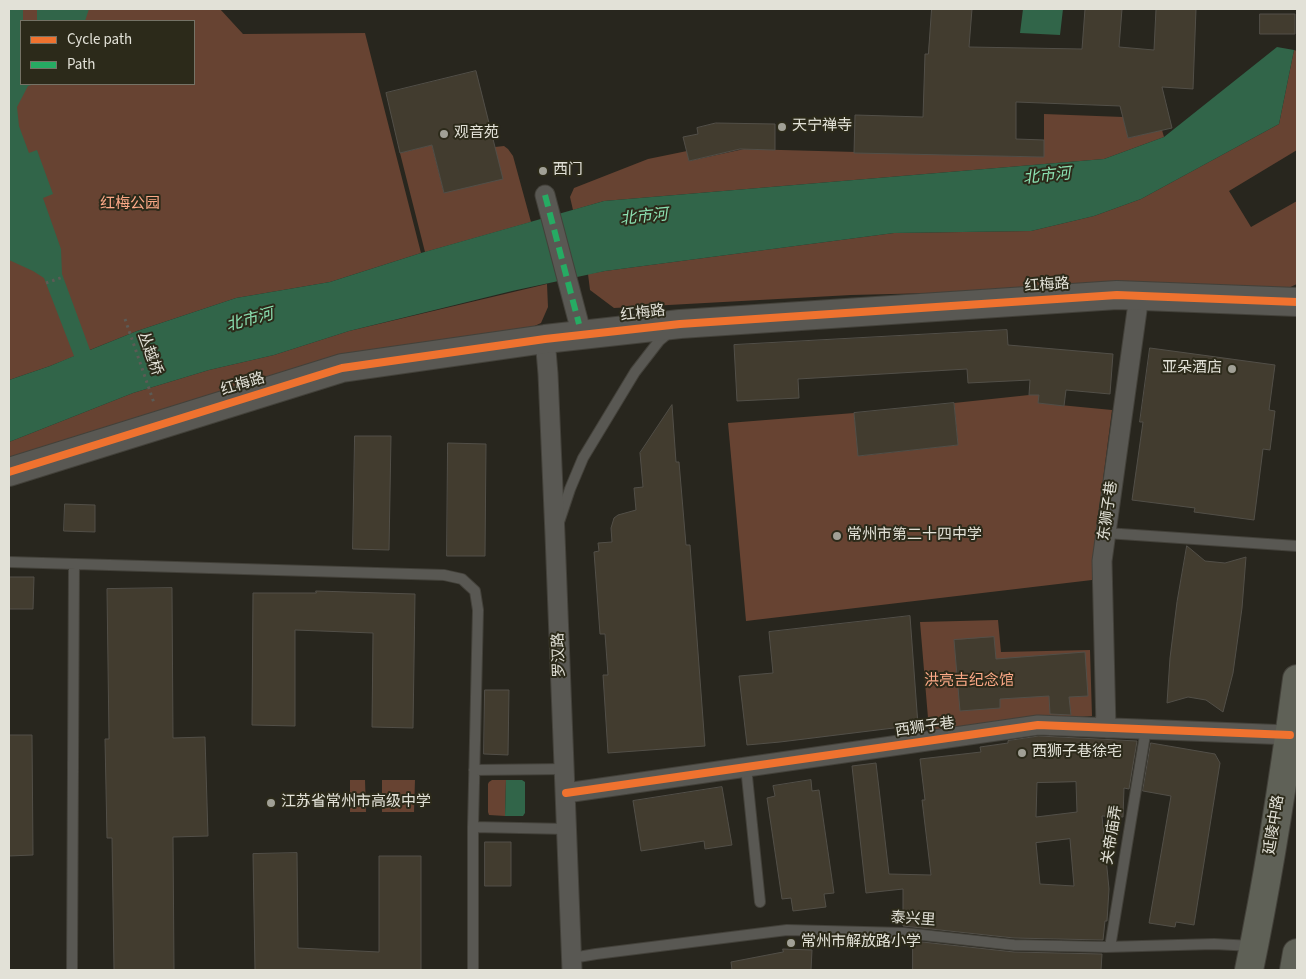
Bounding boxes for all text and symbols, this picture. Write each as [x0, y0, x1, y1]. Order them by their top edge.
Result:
legend [20, 20, 195, 85]
text: Cycle path [67, 29, 132, 50]
text: Path [67, 54, 95, 75]
place label: 天宁禅寺 [792, 118, 852, 136]
marker: 天宁禅寺 [776, 121, 788, 133]
place label: 观音苑 [454, 125, 499, 143]
marker: 观音苑 [438, 128, 450, 140]
place label: 西门 [553, 162, 583, 180]
marker: 西门 [537, 165, 549, 177]
water label: 北市河 [1022, 165, 1072, 189]
park label: 红梅公园 [100, 196, 160, 214]
water label: 北市河 [619, 206, 669, 230]
street label: 红梅路 [1024, 275, 1070, 297]
street label: 红梅路 [620, 302, 666, 326]
water label: 北市河 [224, 306, 276, 336]
street label: 丛越桥 [133, 330, 165, 378]
place label: 亚朵酒店 [1162, 360, 1222, 378]
marker: 亚朵酒店 [1226, 363, 1238, 375]
street label: 红梅路 [219, 370, 267, 400]
street label: 东狮子巷 [1096, 480, 1122, 542]
place label: 常州市第二十四中学 [847, 527, 982, 545]
marker: 常州市第二十四中学 [831, 530, 843, 542]
street label: 罗汉路 [550, 632, 570, 678]
park label: 洪亮吉纪念馆 [924, 673, 1014, 691]
street label: 西狮子巷 [894, 715, 956, 741]
place label: 西狮子巷徐宅 [1032, 744, 1122, 762]
marker: 西狮子巷徐宅 [1016, 747, 1028, 759]
place label: 江苏省常州市高级中学 [281, 794, 431, 812]
street label: 延陵中路 [1261, 794, 1289, 856]
marker: 江苏省常州市高级中学 [265, 797, 277, 809]
street label: 关帝庙弄 [1099, 804, 1127, 866]
street label: 泰兴里 [890, 909, 936, 931]
place label: 常州市解放路小学 [801, 934, 921, 952]
marker: 常州市解放路小学 [785, 937, 797, 949]

